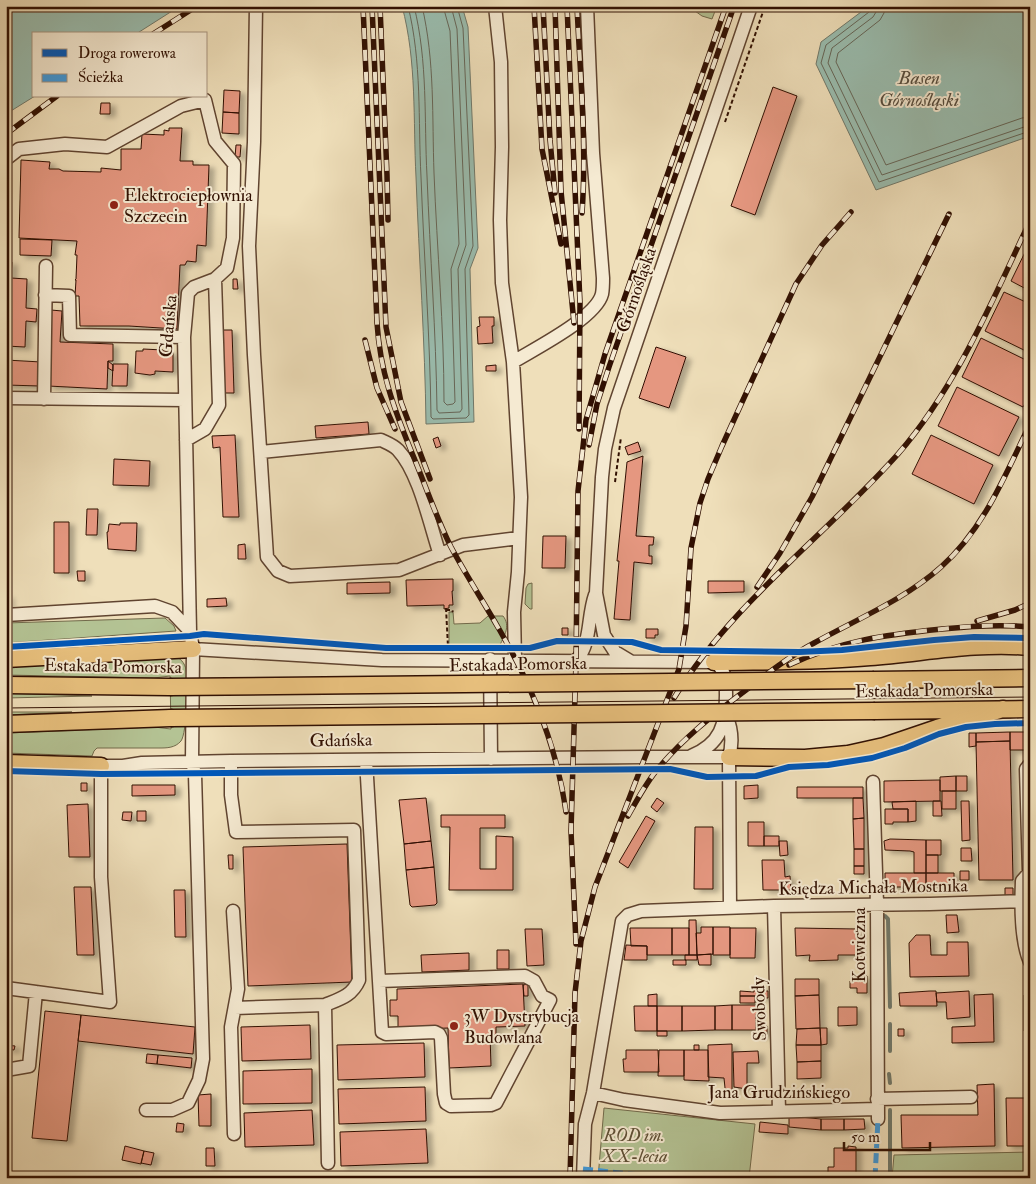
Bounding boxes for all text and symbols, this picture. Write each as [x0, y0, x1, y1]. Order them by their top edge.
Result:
legend [32, 32, 208, 98]
text: Droga rowerowa [78, 44, 177, 63]
water label: Basen Górnośląski [879, 66, 959, 112]
text: Ścieżka [78, 67, 124, 87]
place label: Elektrociepłownia Szczecin [124, 184, 253, 228]
marker: Elektrociepłownia Szczecin [108, 199, 120, 211]
street label: Górnośląska [611, 244, 662, 336]
street label: Gdańska [154, 293, 183, 358]
street label: Estakada Pomorska [449, 652, 588, 677]
street label: Estakada Pomorska [44, 654, 183, 679]
street label: Estakada Pomorska [855, 678, 994, 703]
street label: Gdańska [309, 728, 373, 753]
street label: Księdza Michała Mostnika [778, 874, 969, 901]
street label: Kotwiczna [848, 907, 871, 983]
street label: Swobody [747, 976, 772, 1041]
place label: 3W Dystrybucja Budowlana [464, 1005, 580, 1049]
marker: 3W Dystrybucja Budowlana [448, 1020, 460, 1032]
street label: Jana Grudzińskiego [707, 1081, 850, 1104]
scale bar [844, 1119, 930, 1151]
park label: ROD im. XX-lecia [600, 1124, 668, 1168]
text: 50 m [851, 1128, 880, 1147]

